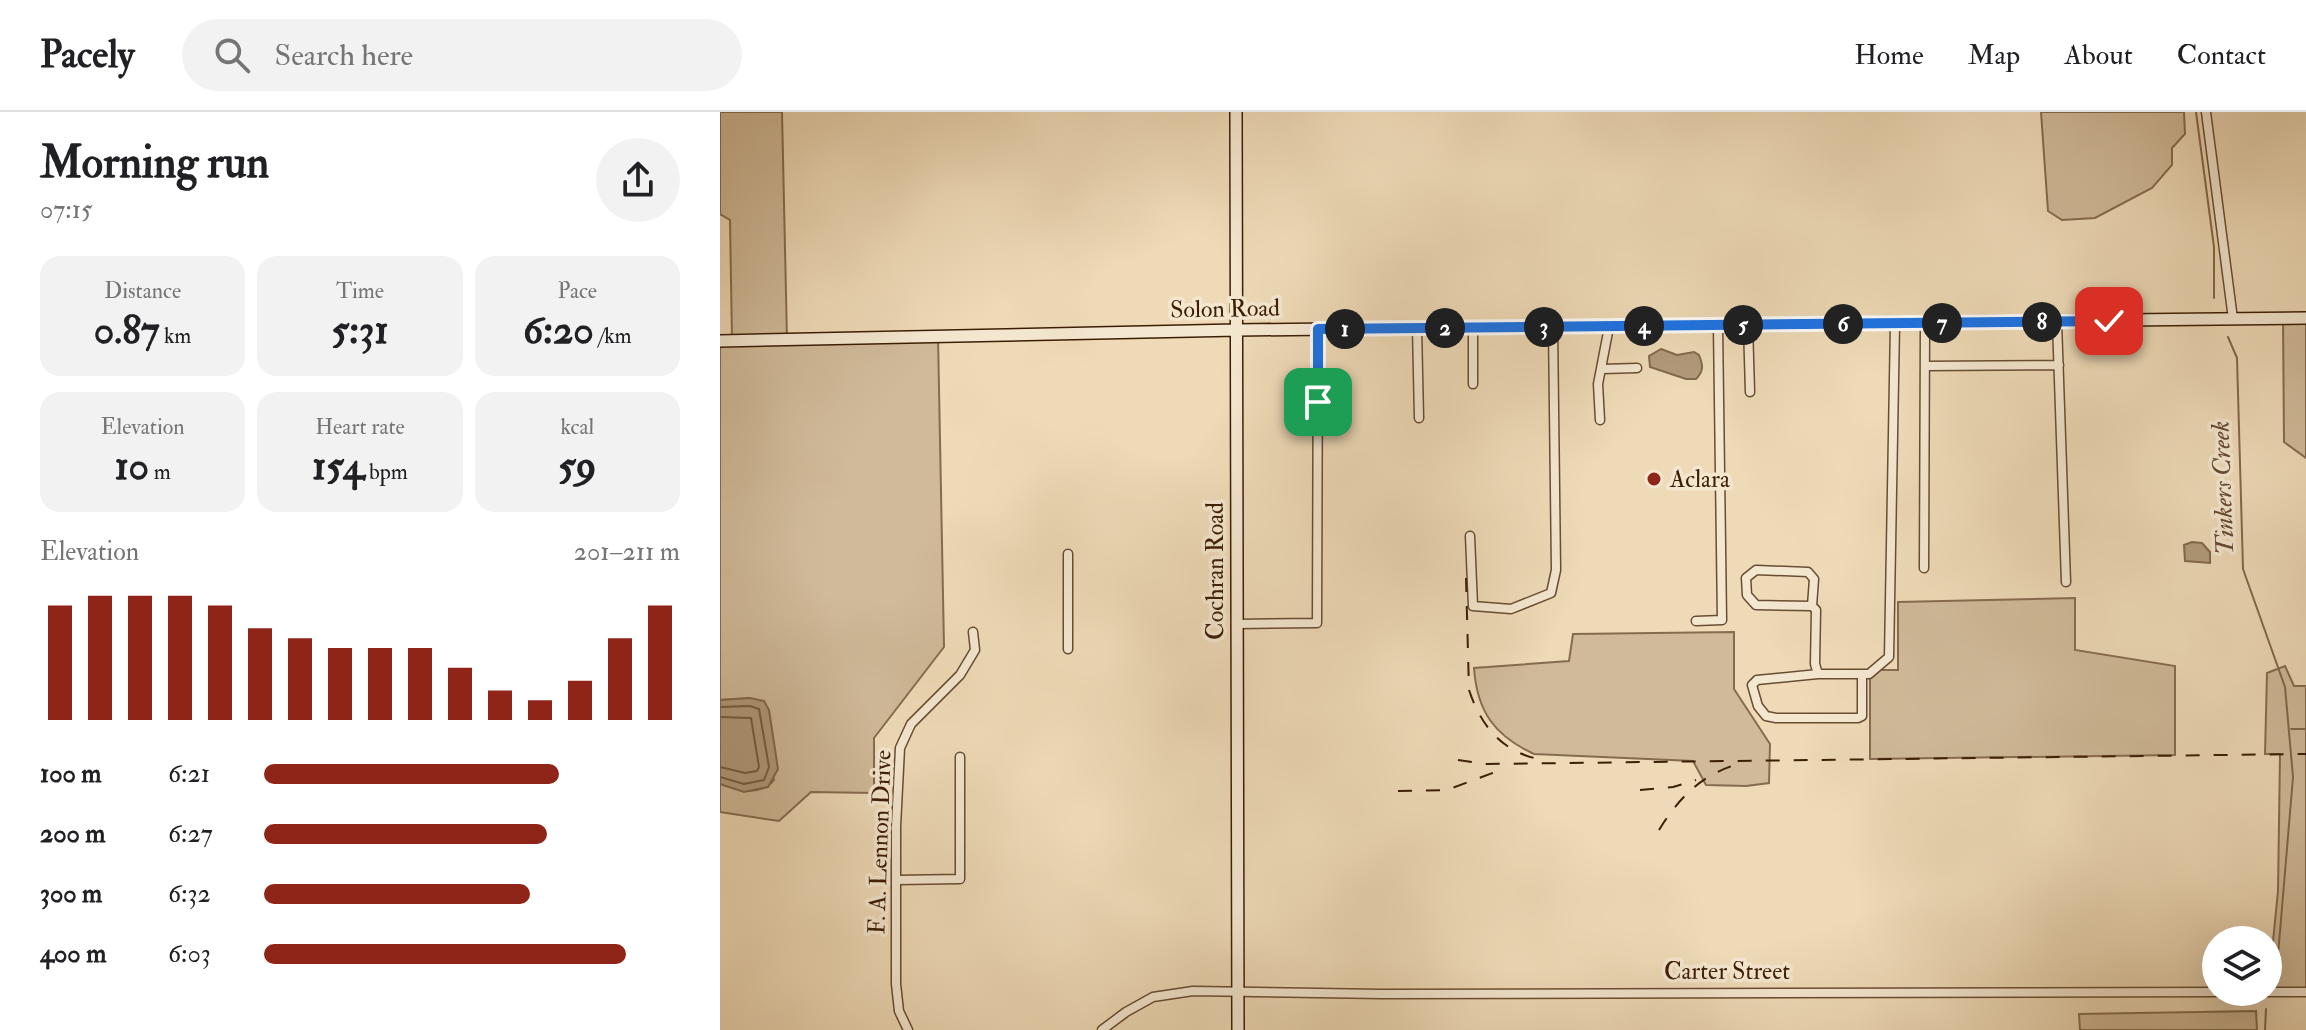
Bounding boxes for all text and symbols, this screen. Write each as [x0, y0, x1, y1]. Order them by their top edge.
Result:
search box [182, 19, 742, 91]
text: Pacely [40, 31, 134, 79]
icon: search [210, 33, 254, 77]
text: Search here [274, 37, 413, 74]
text: Home [1854, 38, 1924, 73]
text: Map [1968, 38, 2020, 73]
text: About [2064, 38, 2133, 73]
text: Contact [2177, 38, 2266, 73]
text: Morning run [40, 136, 269, 191]
button: share [596, 138, 680, 222]
text: 07:15 [40, 194, 92, 226]
text: Distance [104, 277, 181, 305]
text: Time [336, 277, 384, 305]
text: Pace [558, 277, 597, 305]
pin [2075, 287, 2143, 355]
street label: Solon Road [1170, 293, 1280, 325]
icon: check [2087, 299, 2131, 343]
pin: 8 [2022, 302, 2062, 342]
pin: 7 [1922, 303, 1962, 343]
pin: 6 [1823, 304, 1863, 344]
text: 0.87 [94, 305, 159, 356]
text: 5:31 [331, 305, 389, 356]
text: 6:20 [523, 305, 594, 356]
pin: 5 [1723, 305, 1763, 345]
pin: 4 [1624, 306, 1664, 346]
pin: 3 [1524, 307, 1564, 347]
pin: 2 [1425, 308, 1465, 348]
text: 8 [2037, 308, 2047, 336]
pin: 1 [1325, 309, 1365, 349]
text: 7 [1937, 309, 1947, 337]
text: 6 [1837, 310, 1849, 338]
text: 5 [1738, 311, 1748, 339]
text: 4 [1638, 312, 1650, 340]
text: 3 [1540, 313, 1548, 341]
text: 2 [1439, 314, 1451, 342]
text: 1 [1341, 315, 1349, 343]
text: km [159, 322, 191, 350]
text: /km [594, 322, 632, 350]
pin [1284, 368, 1352, 436]
icon: arrive [1296, 380, 1340, 424]
text: Elevation [101, 413, 185, 441]
text: Heart rate [315, 413, 405, 441]
text: kcal [560, 413, 594, 441]
water label: Tinkers Creek [2205, 420, 2241, 556]
text: 10 [115, 441, 149, 492]
text: 154 [312, 441, 364, 492]
text: 59 [558, 441, 596, 492]
text: m [149, 458, 171, 486]
text: bpm [364, 458, 408, 486]
place label: Aclara [1669, 464, 1731, 495]
marker: Aclara [1645, 470, 1663, 488]
street label: Cochran Road [1200, 502, 1231, 640]
text: Elevation [40, 536, 139, 568]
text: 201–211 m [574, 536, 680, 568]
street label: F. A. Lennon Drive [861, 749, 899, 935]
text: 100 m [40, 758, 101, 790]
text: 6:21 [168, 758, 210, 790]
text: 200 m [40, 818, 105, 850]
text: 6:27 [168, 818, 213, 850]
text: 300 m [40, 878, 102, 910]
text: 6:32 [168, 878, 211, 910]
map controls [2202, 926, 2282, 1006]
button: layers [2202, 926, 2282, 1006]
text: 400 m [40, 938, 106, 970]
text: 6:03 [168, 938, 211, 970]
street label: Carter Street [1664, 956, 1790, 987]

